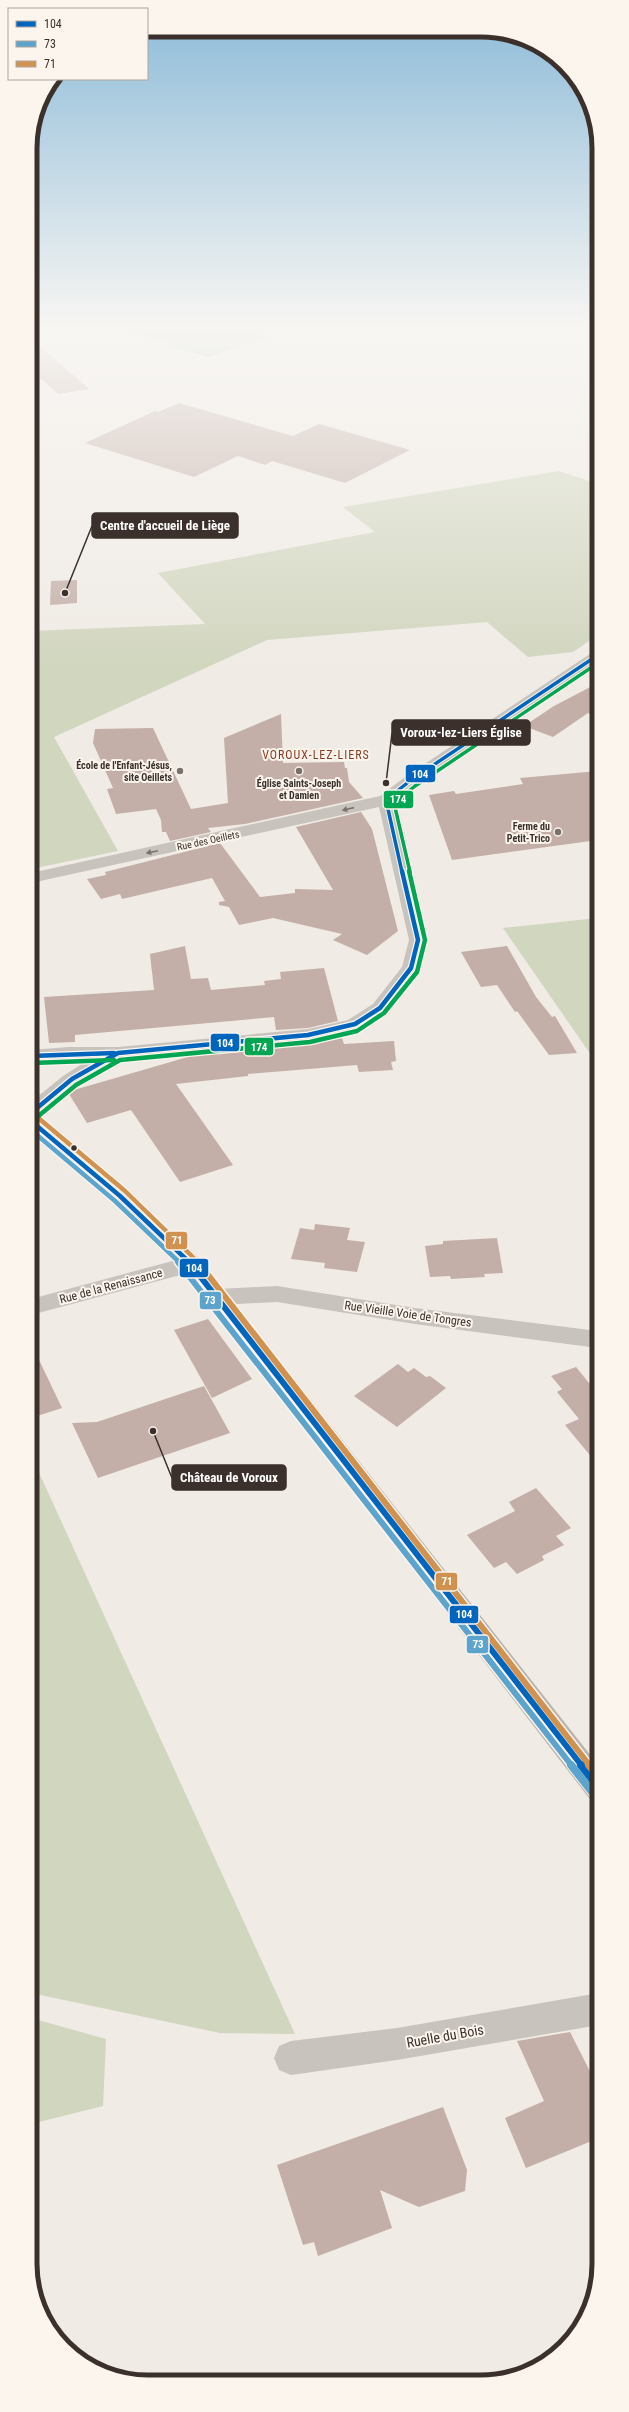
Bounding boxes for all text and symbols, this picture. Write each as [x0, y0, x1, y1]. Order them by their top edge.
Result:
legend [8, 8, 148, 80]
text: 104 [44, 17, 62, 31]
text: 73 [44, 37, 56, 51]
text: 71 [44, 57, 56, 71]
callout: Centre d'accueil de Liège [92, 513, 238, 538]
text: Centre d'accueil de Liège [100, 518, 230, 533]
callout: Voroux-lez-Liers Église [392, 720, 530, 745]
text: Voroux-lez-Liers Église [400, 725, 522, 740]
district label: VOROUX-LEZ-LIERS [262, 748, 370, 762]
place label: École de l'Enfant-Jésus, site Oeillets [76, 759, 172, 783]
line badge: 104 [405, 764, 436, 783]
marker: École de l'Enfant-Jésus, site Oeillets [175, 766, 185, 776]
marker: Église Saints-Joseph et Damien [294, 766, 304, 776]
text: 104 [412, 768, 429, 781]
place label: Église Saints-Joseph et Damien [257, 777, 341, 801]
line badge: 174 [383, 790, 414, 809]
text: 174 [390, 793, 407, 806]
one-way arrow [341, 806, 354, 812]
place label: Ferme du Petit-Trico [507, 821, 550, 844]
marker: Ferme du Petit-Trico [553, 827, 563, 837]
street label: Rue des Oeillets [176, 828, 241, 852]
one-way arrow [146, 849, 158, 855]
line badge: 104 [210, 1033, 240, 1052]
text: 104 [217, 1037, 234, 1050]
line badge: 174 [244, 1037, 274, 1056]
text: 174 [251, 1041, 268, 1054]
unlabelled marker [69, 1143, 79, 1153]
line badge: 71 [165, 1231, 188, 1250]
text: 71 [171, 1234, 183, 1247]
line badge: 104 [179, 1258, 209, 1278]
text: 104 [186, 1262, 203, 1275]
street label: Rue de la Renaissance [58, 1265, 164, 1306]
line badge: 73 [199, 1291, 222, 1310]
text: 73 [204, 1294, 216, 1307]
street label: Rue Vieille Voie de Tongres [344, 1298, 472, 1330]
callout: Château de Voroux [172, 1465, 286, 1490]
text: Château de Voroux [180, 1470, 278, 1485]
line badge: 71 [435, 1572, 458, 1591]
text: 71 [441, 1575, 453, 1588]
line badge: 104 [449, 1605, 479, 1624]
text: 104 [456, 1608, 473, 1621]
line badge: 73 [466, 1635, 489, 1654]
text: 73 [472, 1638, 484, 1651]
street label: Ruelle du Bois [405, 2021, 485, 2051]

